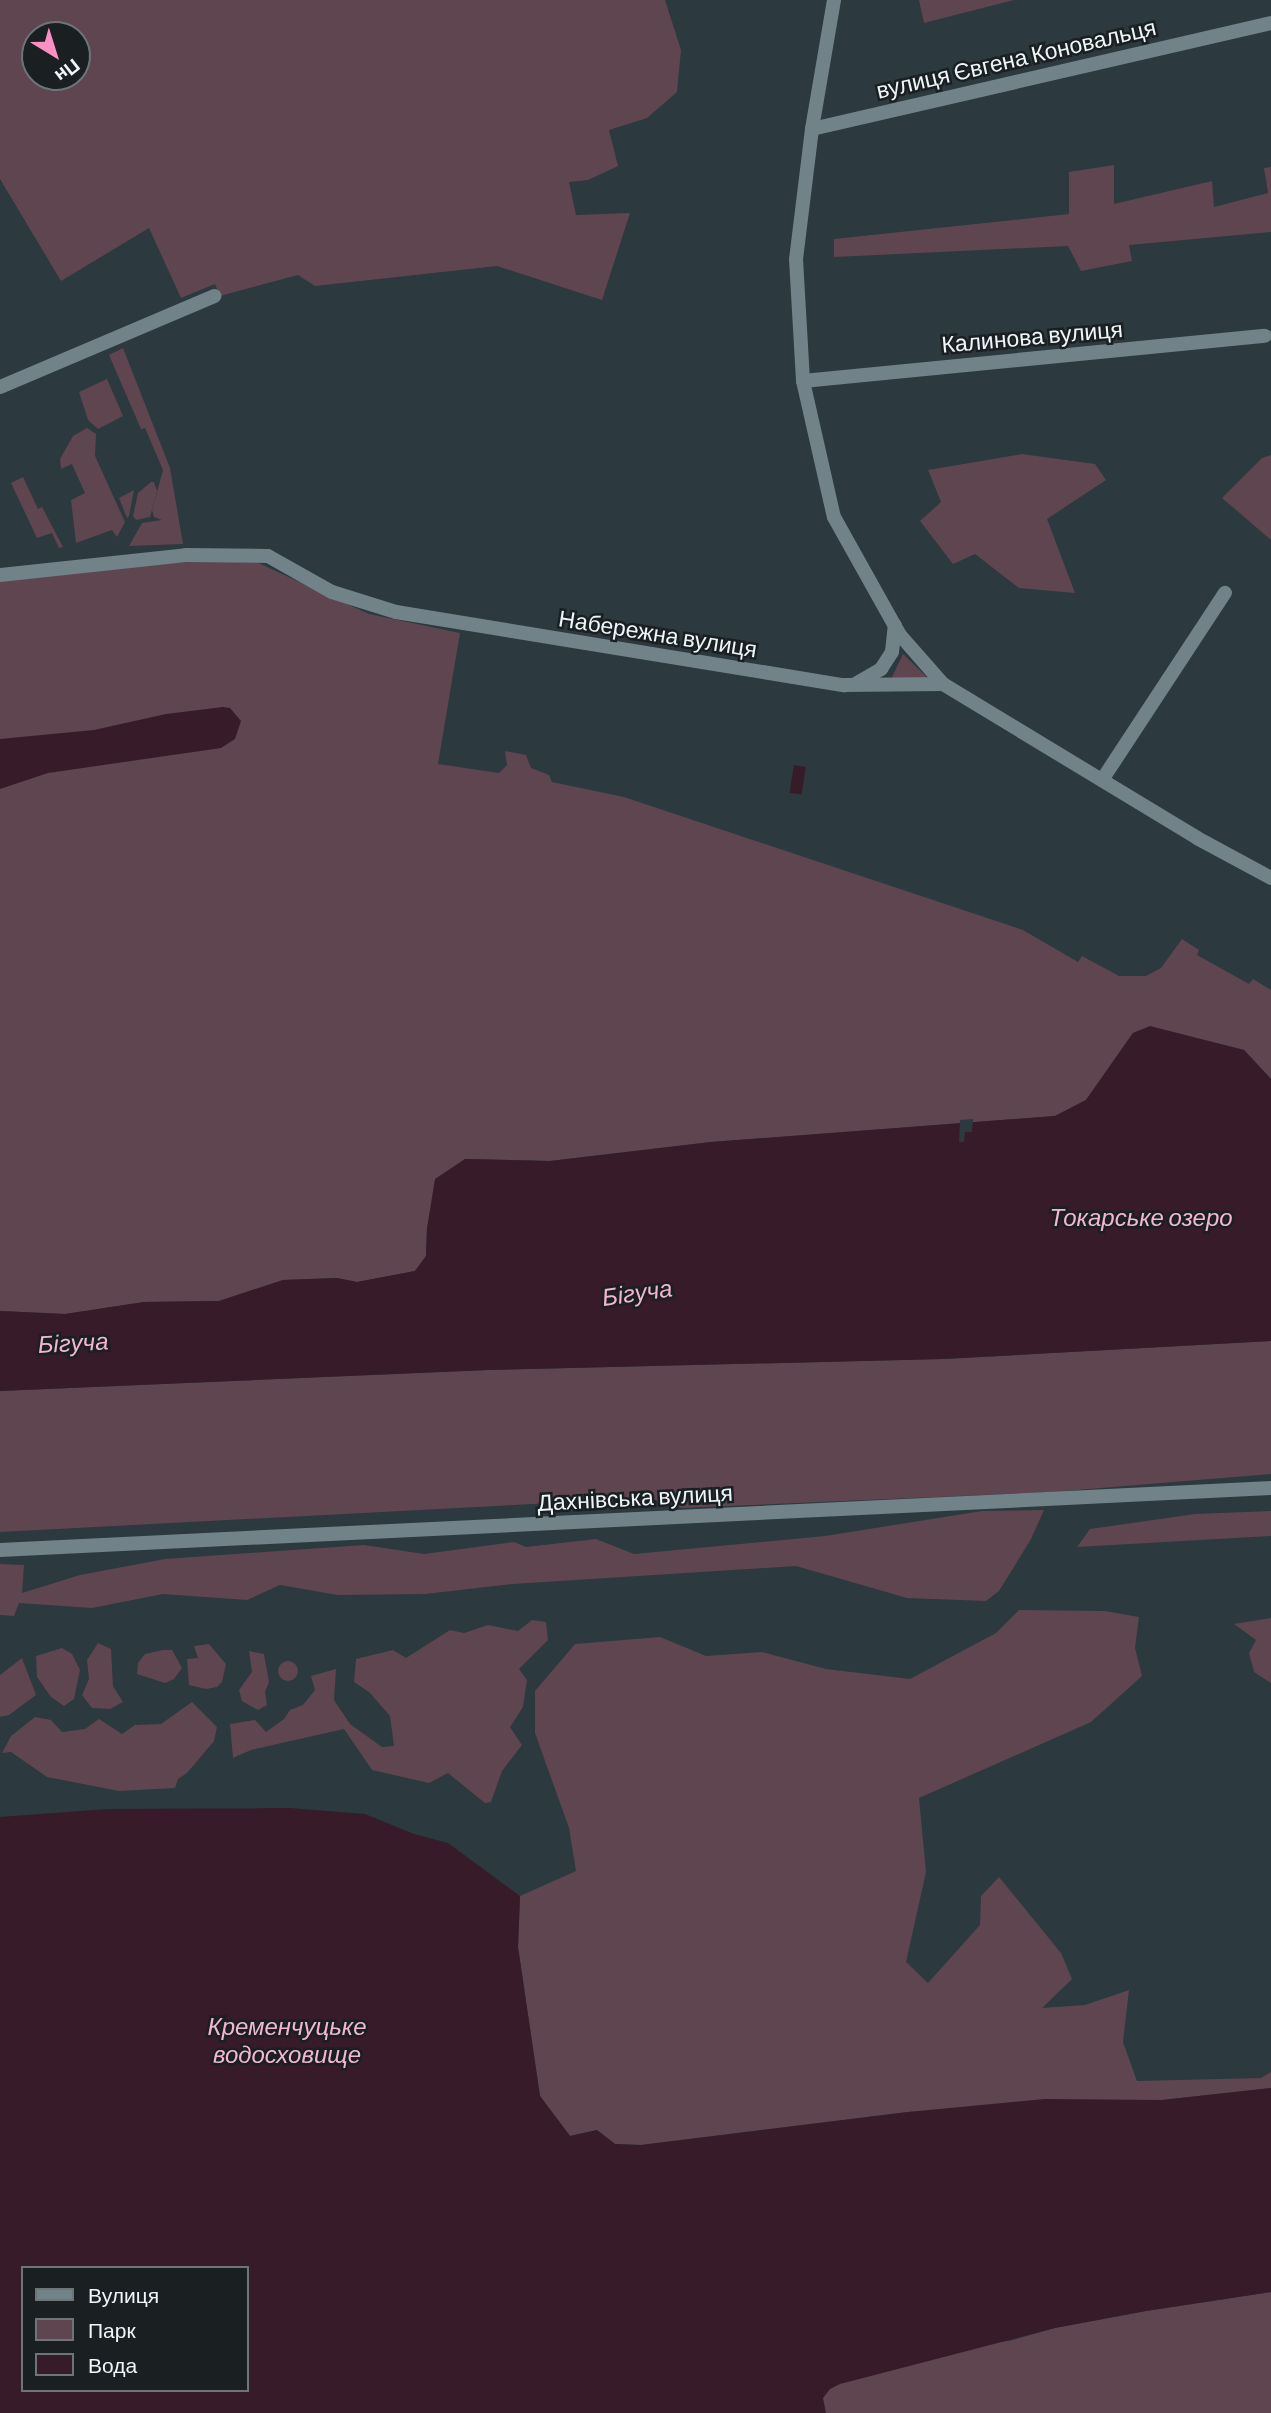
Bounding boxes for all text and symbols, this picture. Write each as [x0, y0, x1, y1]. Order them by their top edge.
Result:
street label: вулиця Євгена Коновальця [873, 12, 1159, 104]
north arrow [21, 21, 91, 91]
text: Пн [51, 55, 85, 88]
street label: Калинова вулиця [940, 314, 1124, 358]
street label: Набережна вулиця [557, 604, 759, 662]
water label: Токарське озеро [1049, 1203, 1233, 1231]
water label: Бігуча [600, 1273, 674, 1311]
water label: Бігуча [37, 1326, 109, 1358]
street label: Дахнівська вулиця [537, 1478, 733, 1516]
water label: Кременчуцьке водосховище [207, 2012, 367, 2068]
legend [21, 2266, 248, 2392]
text: Вулиця [88, 2282, 159, 2307]
text: Парк [88, 2317, 136, 2342]
text: Вода [88, 2352, 137, 2377]

